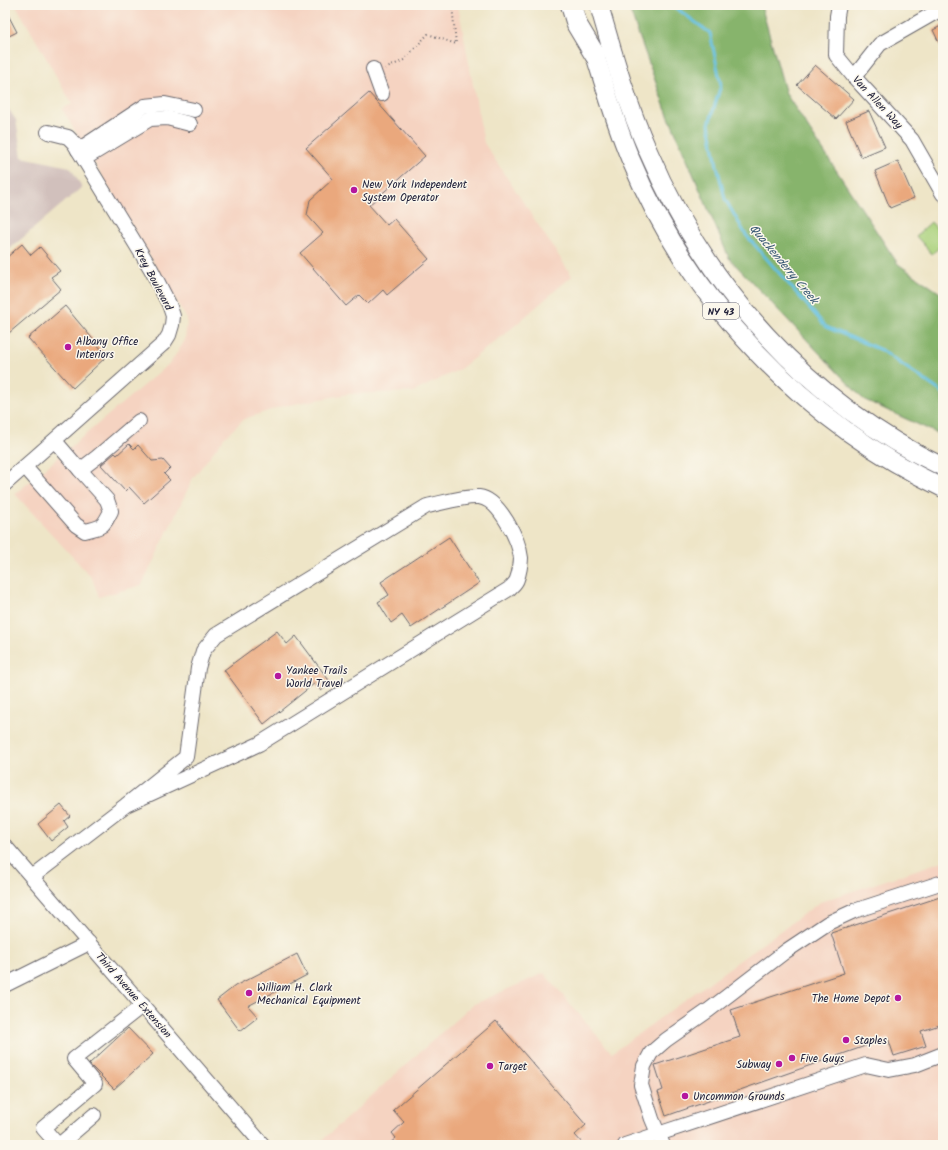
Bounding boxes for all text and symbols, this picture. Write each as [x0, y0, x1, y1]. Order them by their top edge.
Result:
street label: Van Allen Way [848, 72, 907, 134]
place label: New York Independent System Operator [362, 176, 468, 207]
marker: New York Independent System Operator [349, 185, 359, 195]
water label: Quackenderry Creek [744, 220, 824, 310]
street label: Krey Boulevard [129, 245, 177, 314]
road number: NY 43 [703, 303, 739, 319]
place label: Albany Office Interiors [76, 333, 138, 364]
marker: Albany Office Interiors [63, 342, 73, 352]
place label: Yankee Trails World Travel [286, 662, 348, 693]
marker: Yankee Trails World Travel [273, 671, 283, 681]
street label: Third Avenue Extension [91, 949, 176, 1043]
place label: William H. Clark Mechanical Equipment [257, 979, 362, 1010]
marker: William H. Clark Mechanical Equipment [244, 988, 254, 998]
place label: The Home Depot [812, 990, 891, 1008]
marker: The Home Depot [893, 993, 903, 1003]
place label: Staples [854, 1032, 887, 1050]
marker: Staples [841, 1035, 851, 1045]
place label: Five Guys [800, 1050, 845, 1068]
marker: Five Guys [787, 1053, 797, 1063]
place label: Subway [736, 1056, 772, 1074]
place label: Target [498, 1058, 528, 1076]
marker: Subway [774, 1059, 784, 1069]
marker: Target [485, 1061, 495, 1071]
place label: Uncommon Grounds [693, 1088, 785, 1106]
marker: Uncommon Grounds [680, 1091, 690, 1101]

